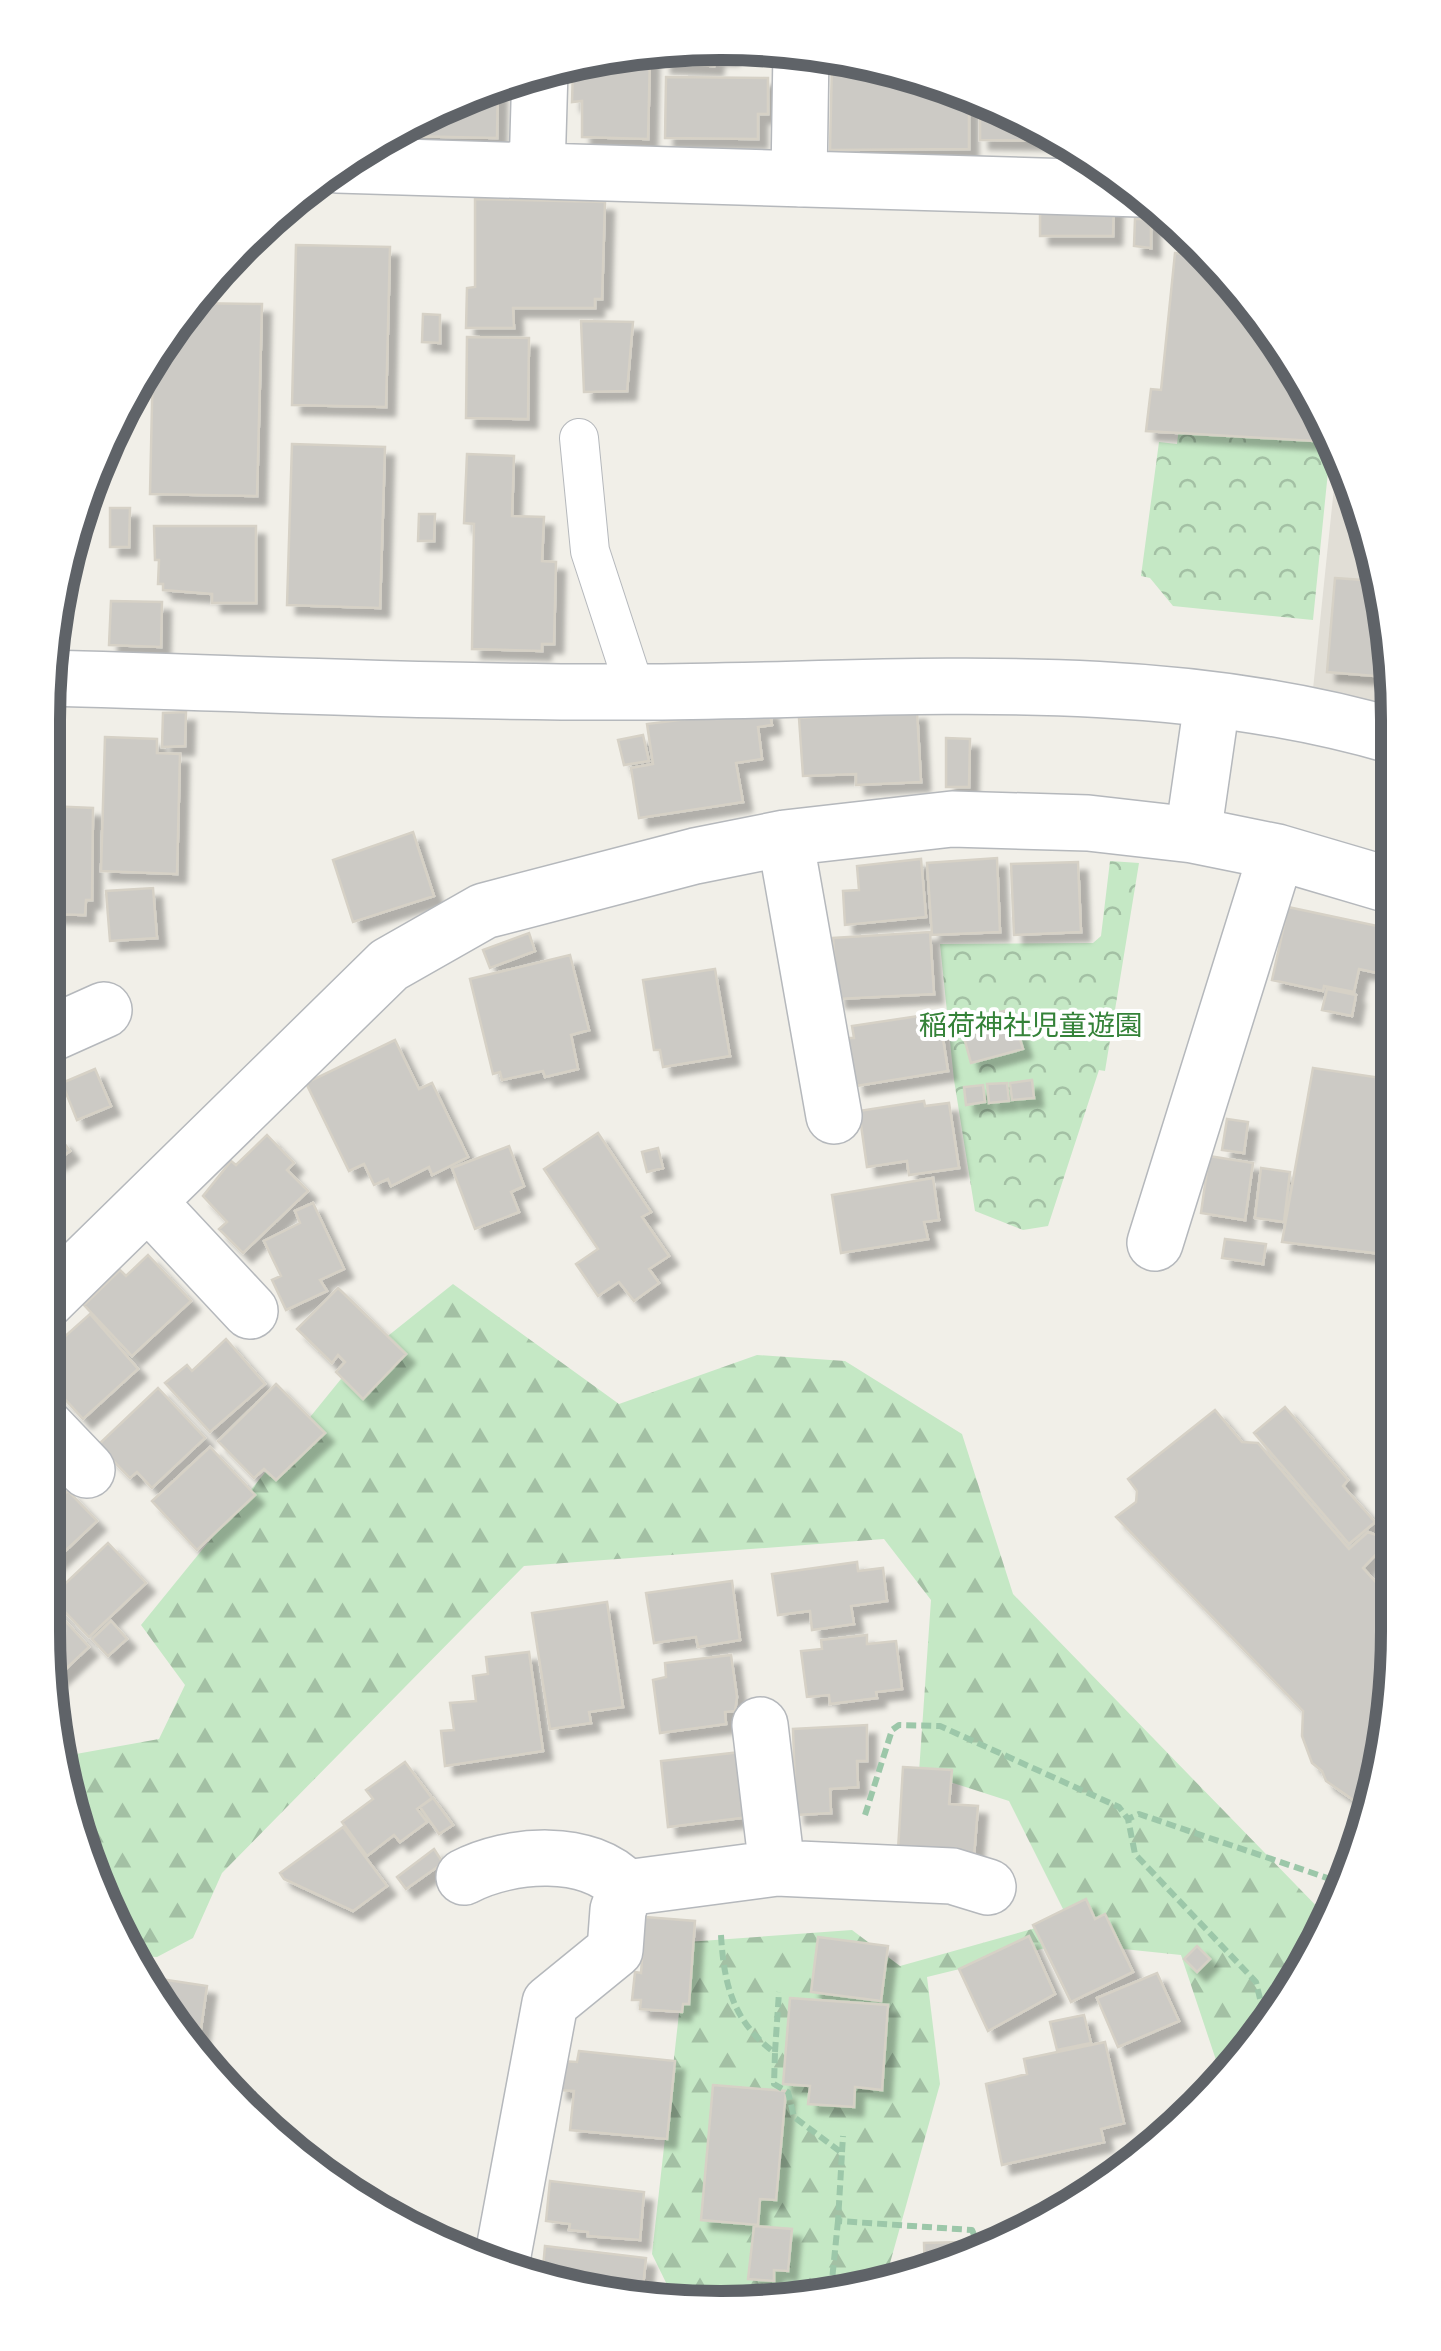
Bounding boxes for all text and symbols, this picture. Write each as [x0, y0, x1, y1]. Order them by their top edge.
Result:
park label: 稲荷神社児童遊園 [919, 1009, 1143, 1042]

